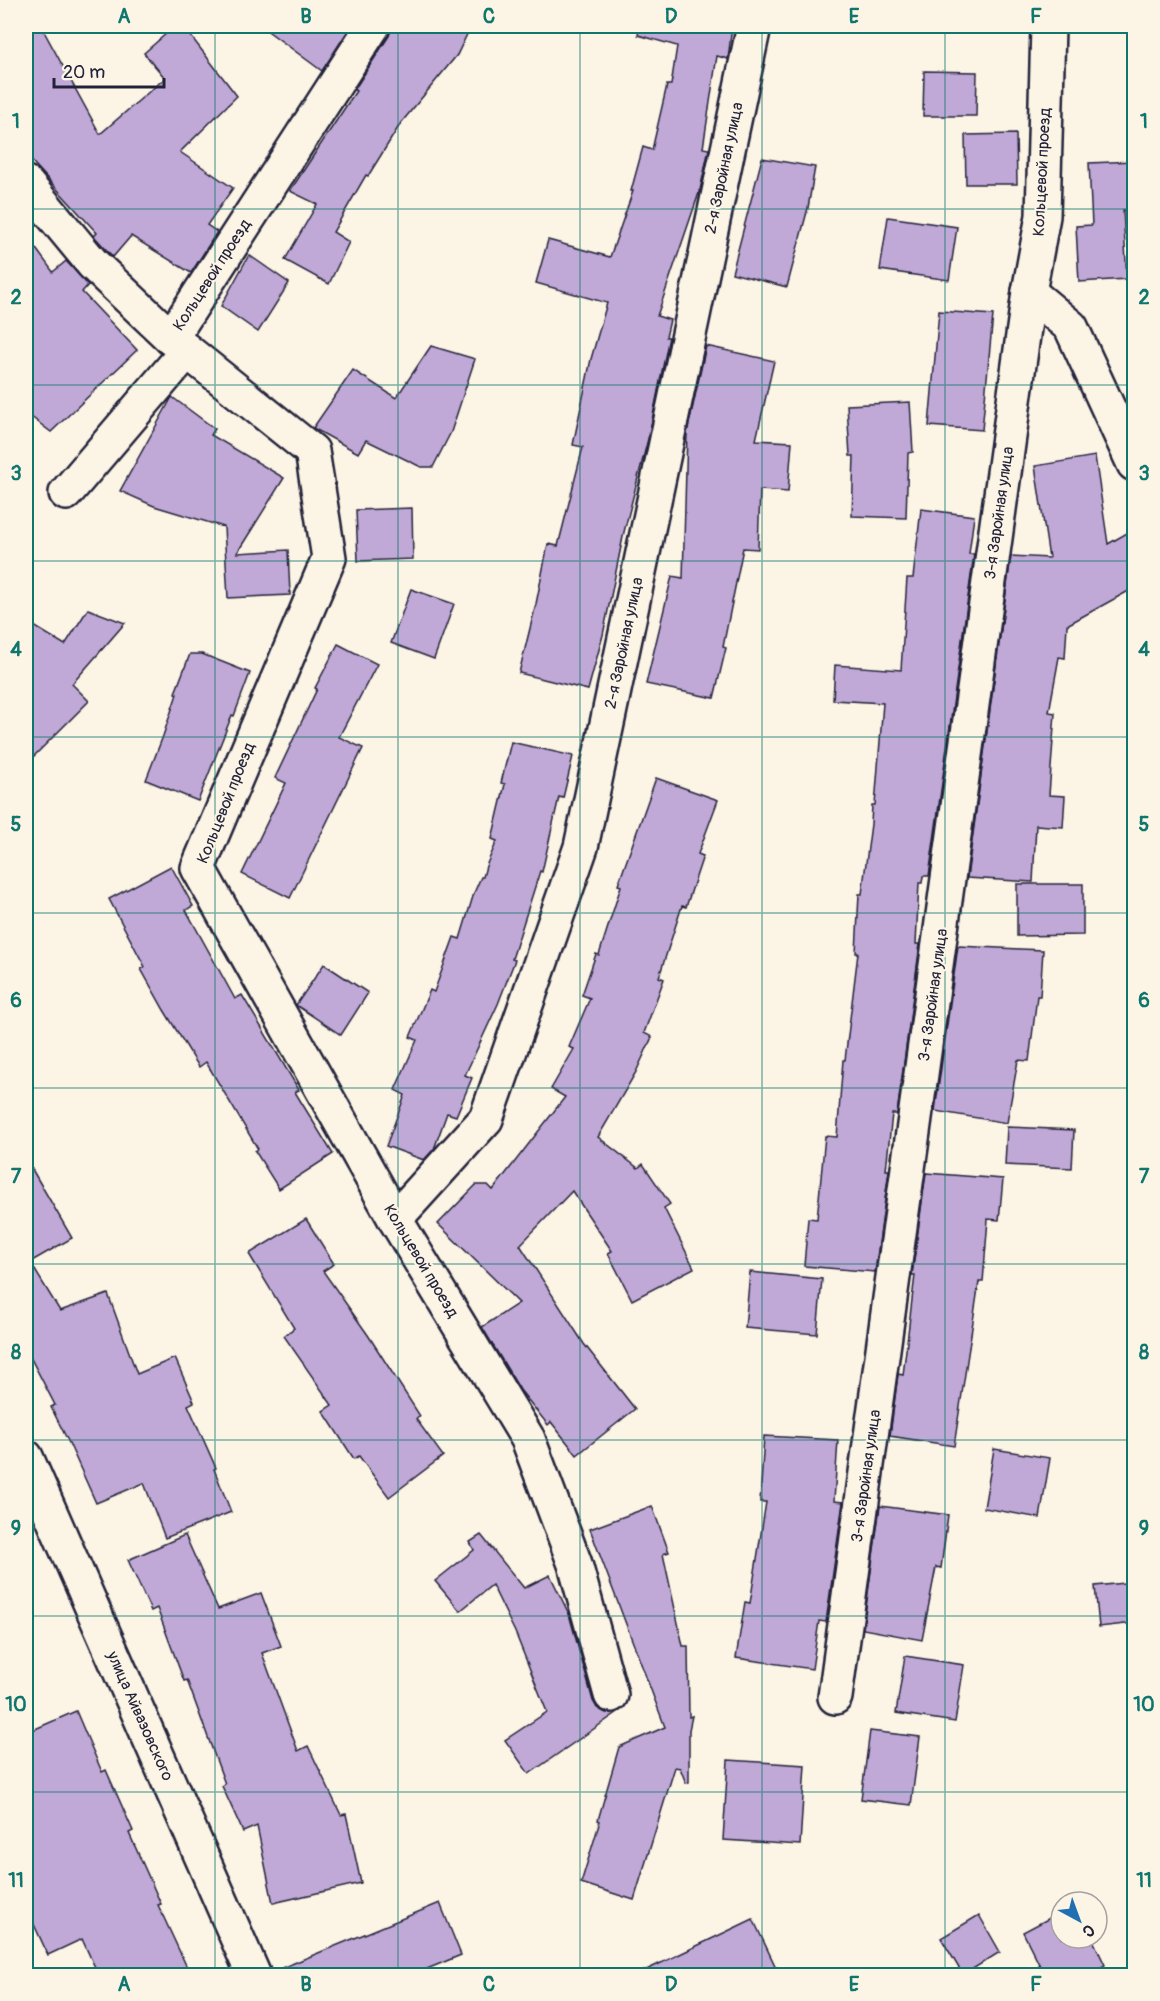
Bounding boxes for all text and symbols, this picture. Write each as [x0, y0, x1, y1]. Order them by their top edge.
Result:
text: A [118, 4, 131, 29]
text: B [300, 4, 312, 29]
text: C [483, 4, 495, 29]
text: D [665, 4, 678, 29]
text: E [849, 4, 860, 29]
text: F [1030, 4, 1042, 29]
scale bar [54, 51, 164, 89]
text: 20 m [63, 61, 105, 84]
street label: 2-я Заройная улица [700, 100, 748, 236]
street label: Кольцевой проезд [1029, 107, 1055, 237]
text: 1 [12, 109, 20, 134]
text: 1 [1140, 109, 1148, 134]
street label: Кольцевой проезд [169, 215, 256, 334]
text: 2 [10, 285, 22, 310]
text: 2 [1138, 285, 1150, 310]
street label: 3-я Заройная улица [980, 445, 1018, 581]
text: 3 [10, 461, 22, 486]
text: 3 [1138, 461, 1150, 486]
street label: 2-я Заройная улица [600, 575, 648, 711]
text: 4 [10, 637, 22, 662]
text: 4 [1138, 637, 1150, 662]
street label: Кольцевой проезд [193, 739, 260, 866]
text: 5 [11, 812, 22, 837]
text: 5 [1139, 812, 1150, 837]
street label: 3-я Заройная улица [914, 927, 952, 1063]
text: 6 [10, 988, 22, 1013]
text: 6 [1138, 988, 1150, 1013]
text: 7 [11, 1164, 22, 1189]
text: 7 [1139, 1164, 1150, 1189]
street label: Кольцевой проезд [379, 1201, 463, 1322]
text: 8 [11, 1340, 21, 1365]
text: 8 [1139, 1340, 1149, 1365]
street label: 3-я Заройная улица [847, 1408, 885, 1544]
text: 9 [11, 1516, 21, 1541]
text: 9 [1139, 1516, 1149, 1541]
street label: улица Айвазовского [102, 1647, 178, 1784]
text: 10 [5, 1692, 27, 1717]
text: 10 [1133, 1692, 1155, 1717]
text: 11 [8, 1868, 24, 1893]
text: 11 [1136, 1868, 1152, 1893]
north arrow [1049, 1890, 1109, 1950]
text: С [1078, 1920, 1098, 1941]
text: A [118, 1972, 131, 1997]
text: B [300, 1972, 312, 1997]
text: C [483, 1972, 495, 1997]
text: D [665, 1972, 678, 1997]
text: E [849, 1972, 860, 1997]
text: F [1030, 1972, 1042, 1997]

